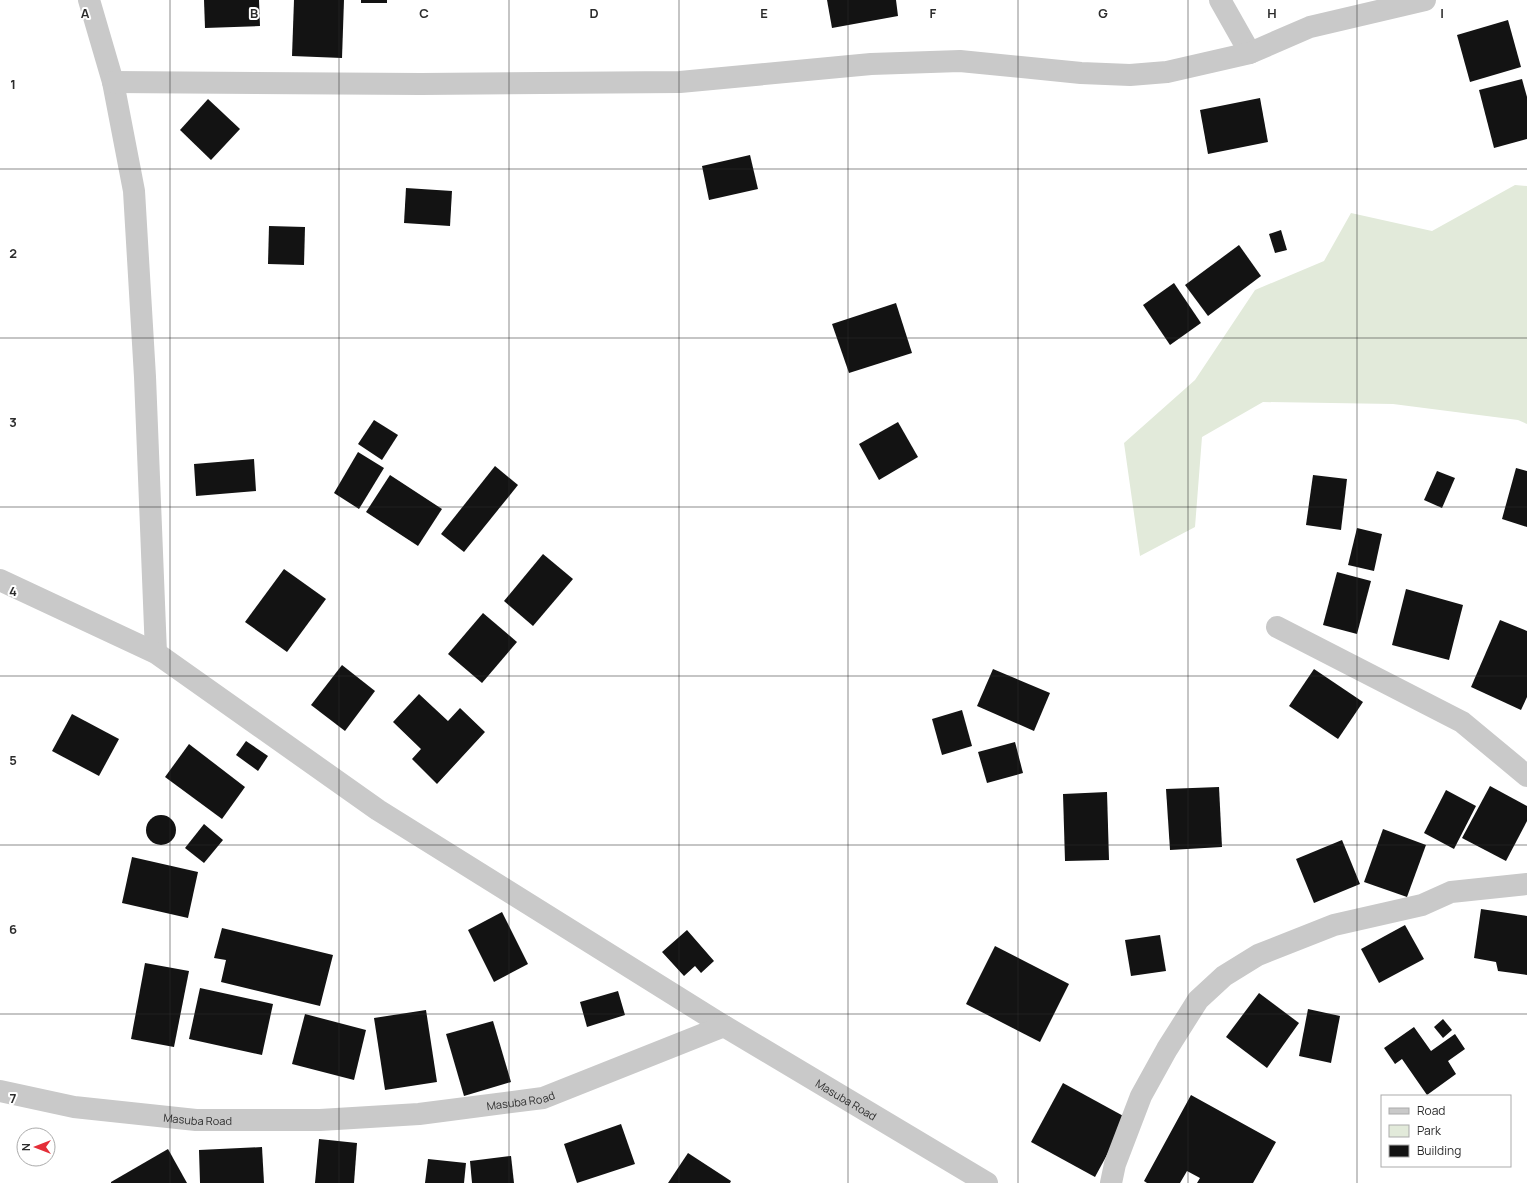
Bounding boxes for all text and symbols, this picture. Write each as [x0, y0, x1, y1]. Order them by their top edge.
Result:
text: A [81, 4, 90, 22]
text: B [250, 4, 258, 22]
text: C [419, 4, 429, 22]
text: D [589, 4, 599, 22]
text: E [760, 4, 768, 22]
text: F [930, 4, 937, 22]
text: G [1098, 4, 1108, 22]
text: H [1267, 4, 1277, 22]
text: I [1440, 4, 1444, 22]
text: 1 [10, 75, 16, 93]
text: 2 [9, 244, 17, 262]
text: 3 [9, 413, 17, 431]
text: 4 [9, 582, 17, 600]
text: 5 [9, 751, 17, 769]
text: 6 [9, 920, 17, 938]
street label: Masuba Road [813, 1075, 880, 1123]
street label: Masuba Road [486, 1087, 557, 1113]
text: 7 [10, 1089, 17, 1107]
legend [1381, 1095, 1511, 1167]
text: Road [1417, 1102, 1445, 1119]
street label: Masuba Road [163, 1109, 232, 1128]
text: Park [1417, 1122, 1442, 1139]
north arrow [16, 1127, 56, 1167]
text: Building [1417, 1142, 1461, 1159]
text: N [18, 1143, 33, 1151]

